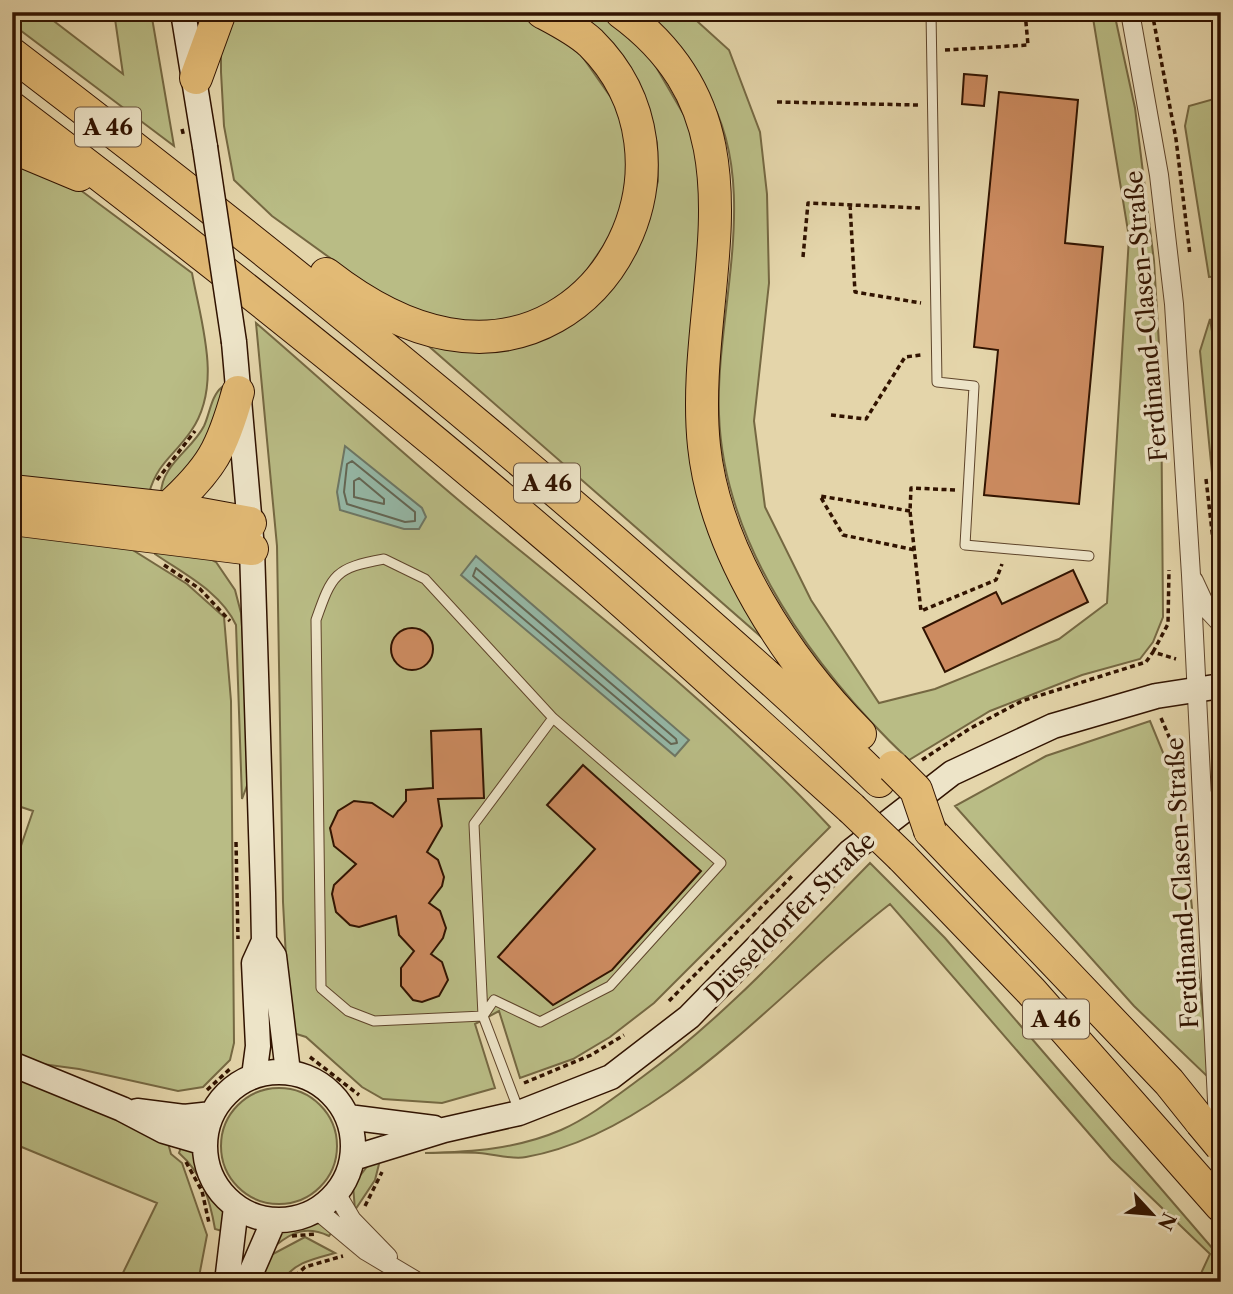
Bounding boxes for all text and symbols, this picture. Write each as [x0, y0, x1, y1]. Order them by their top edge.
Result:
road number: A 46 [75, 108, 141, 146]
street label: Ferdinand-Clasen-Straße [1119, 169, 1173, 463]
road number: A 46 [514, 463, 580, 503]
street label: Ferdinand-Clasen-Straße [1160, 737, 1204, 1029]
street label: Düsseldorfer Straße [699, 826, 881, 1008]
road number: A 46 [1023, 1000, 1089, 1038]
north arrow [1118, 1178, 1188, 1248]
text: N [1153, 1209, 1181, 1234]

